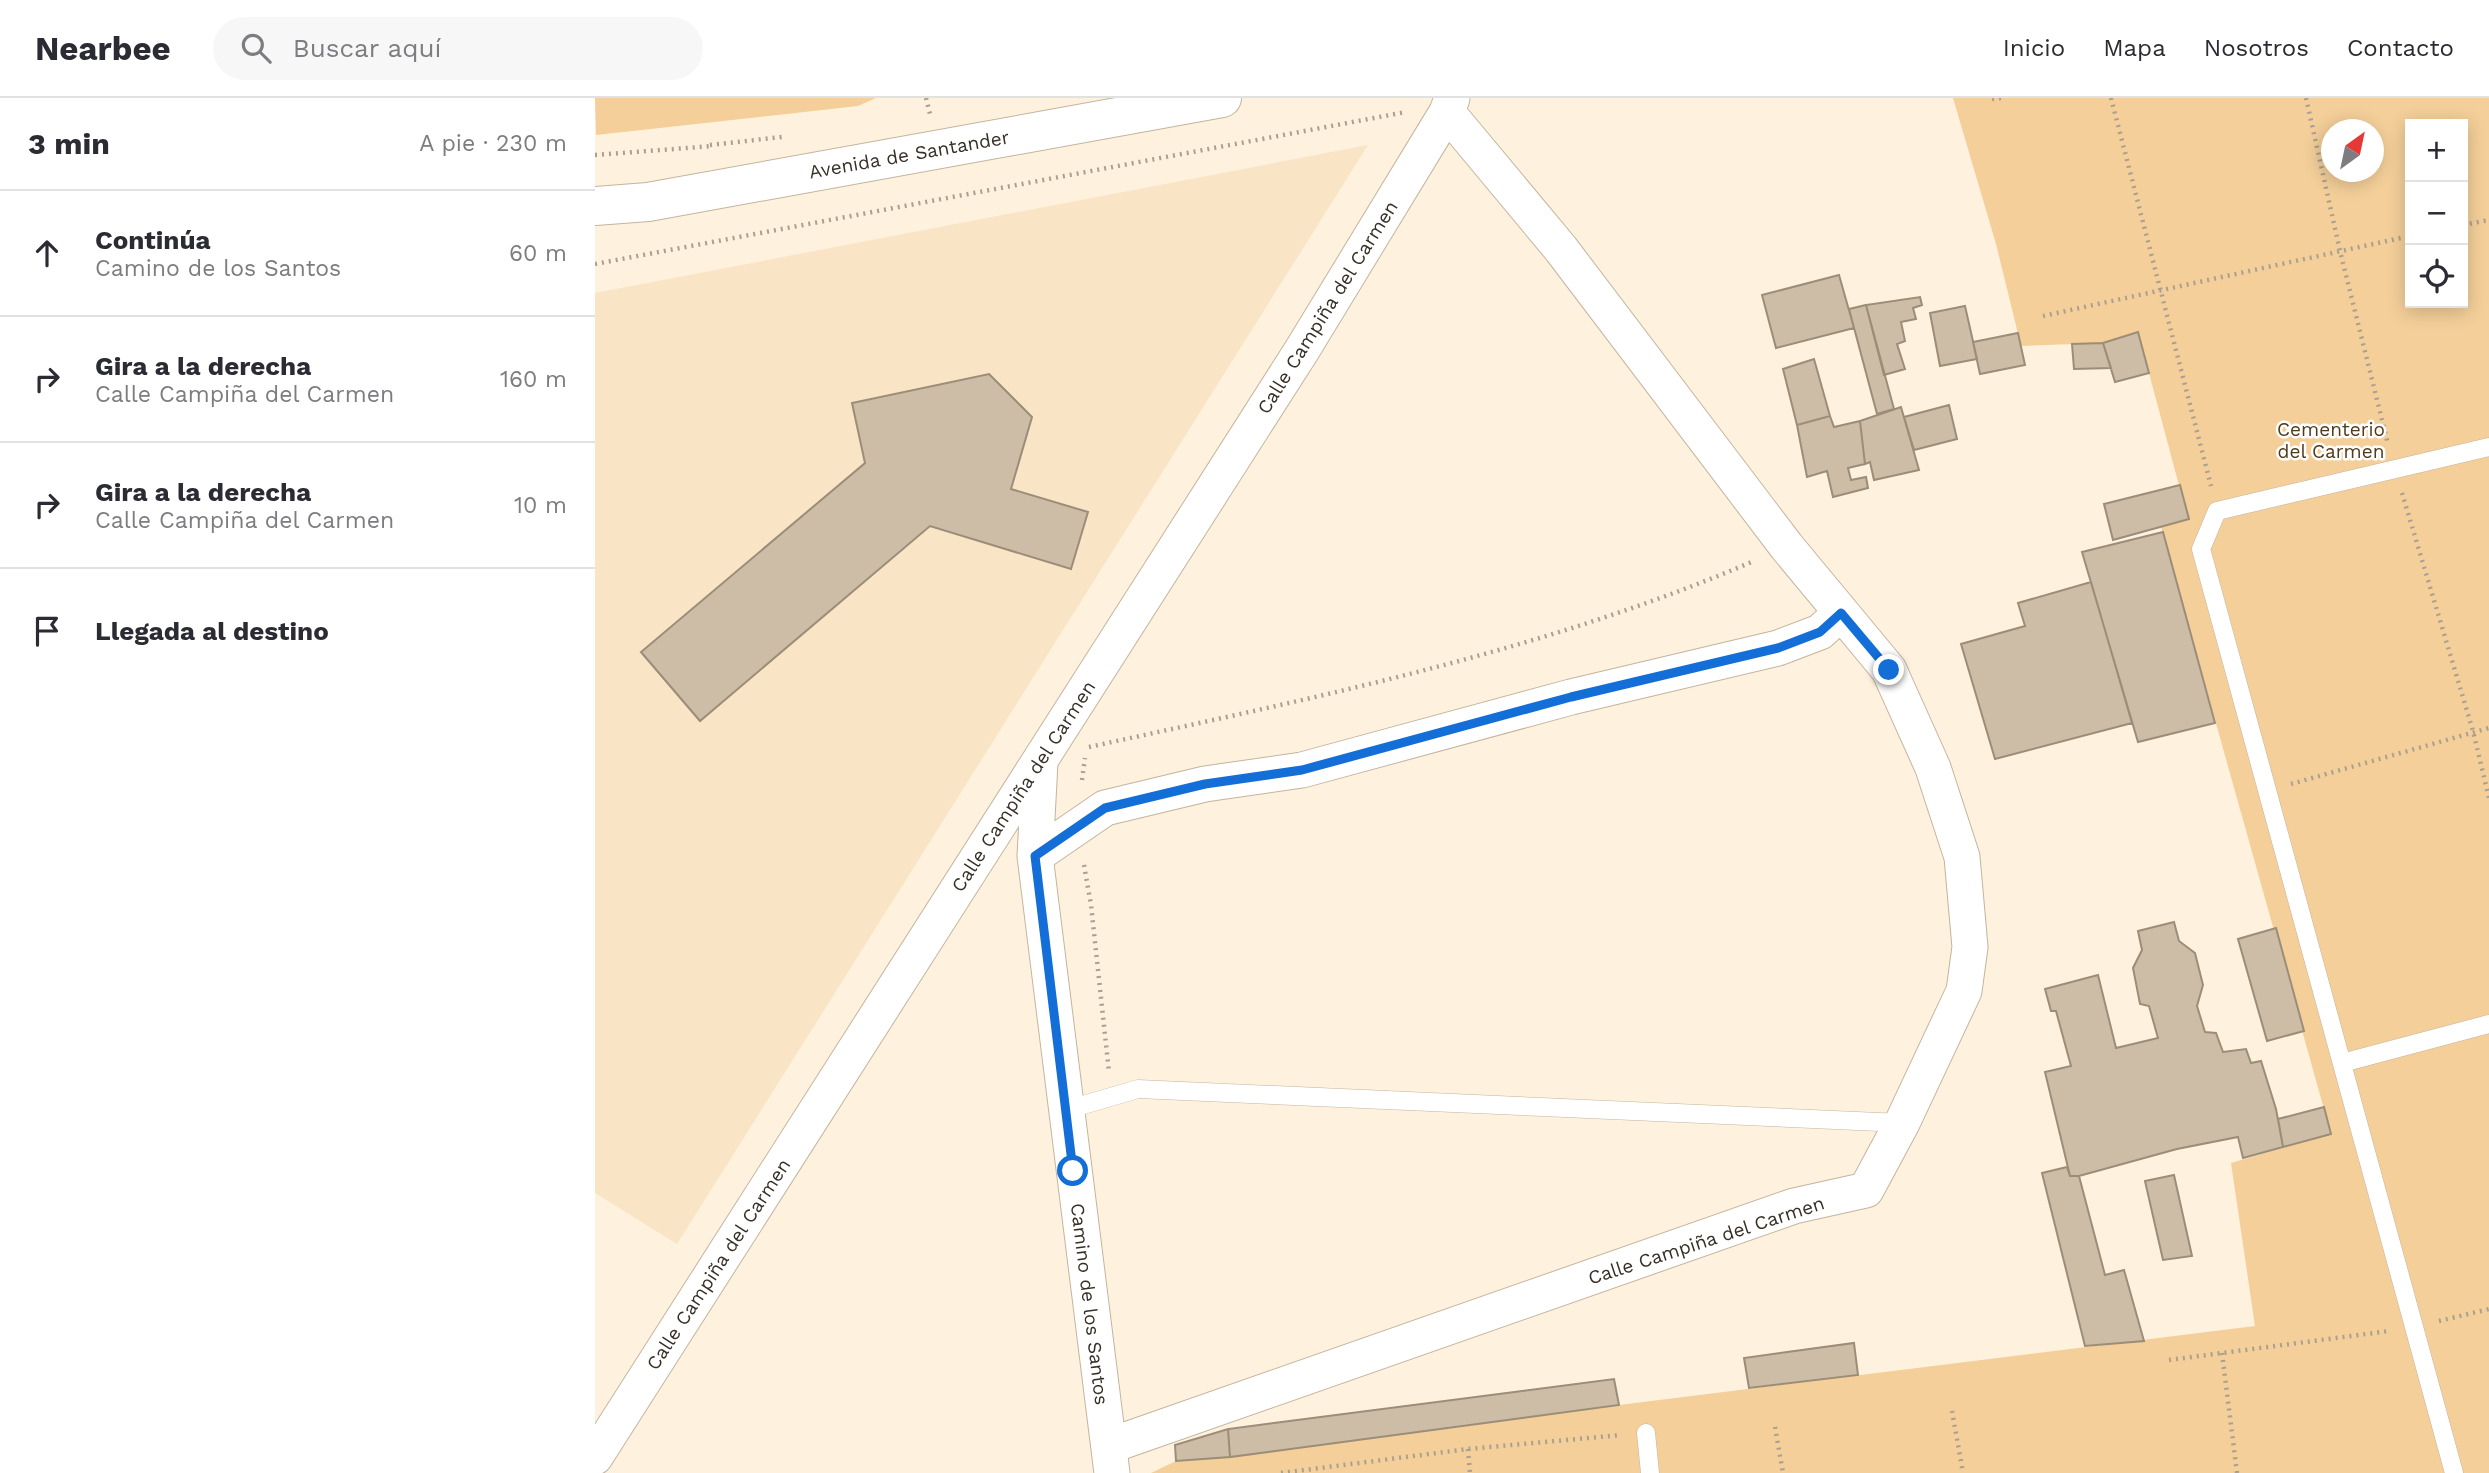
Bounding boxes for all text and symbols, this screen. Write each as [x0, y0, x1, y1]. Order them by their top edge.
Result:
search box [213, 17, 703, 80]
text: Nearbee [35, 29, 171, 68]
icon: search [237, 29, 275, 67]
text: Buscar aquí [293, 33, 442, 63]
text: Inicio [2003, 34, 2065, 62]
text: Mapa [2103, 34, 2166, 62]
text: Nosotros [2204, 34, 2309, 62]
text: Contacto [2347, 34, 2454, 62]
north arrow [2321, 119, 2384, 182]
map controls [2405, 119, 2468, 308]
button: + [2405, 119, 2468, 182]
street label: Avenida de Santander [807, 125, 1011, 183]
text: 3 min [28, 126, 110, 161]
text: A pie · 230 m [419, 130, 567, 157]
button: − [2405, 182, 2468, 245]
street label: Calle Campiña del Carmen [1252, 196, 1403, 418]
text: Continúa [95, 225, 211, 255]
icon: ahead [28, 234, 66, 272]
text: 60 m [509, 240, 567, 267]
button: locate [2405, 245, 2468, 308]
text: Camino de los Santos [95, 255, 341, 282]
text: Gira a la derecha [95, 351, 311, 381]
icon: right [28, 360, 66, 398]
text: 160 m [500, 366, 567, 393]
text: Calle Campiña del Carmen [95, 381, 394, 408]
park label: Cementerio del Carmen [2277, 418, 2385, 463]
text: Gira a la derecha [95, 477, 311, 507]
icon: right [28, 486, 66, 524]
text: 10 m [514, 492, 567, 519]
text: Calle Campiña del Carmen [95, 507, 394, 534]
icon: arrive [28, 612, 66, 650]
text: Llegada al destino [95, 616, 329, 646]
route end [1873, 654, 1904, 685]
street label: Calle Campiña del Carmen [946, 676, 1100, 896]
street label: Calle Campiña del Carmen [641, 1154, 795, 1374]
route start [1057, 1155, 1088, 1186]
street label: Calle Campiña del Carmen [1585, 1191, 1827, 1290]
street label: Camino de los Santos [1066, 1202, 1113, 1406]

